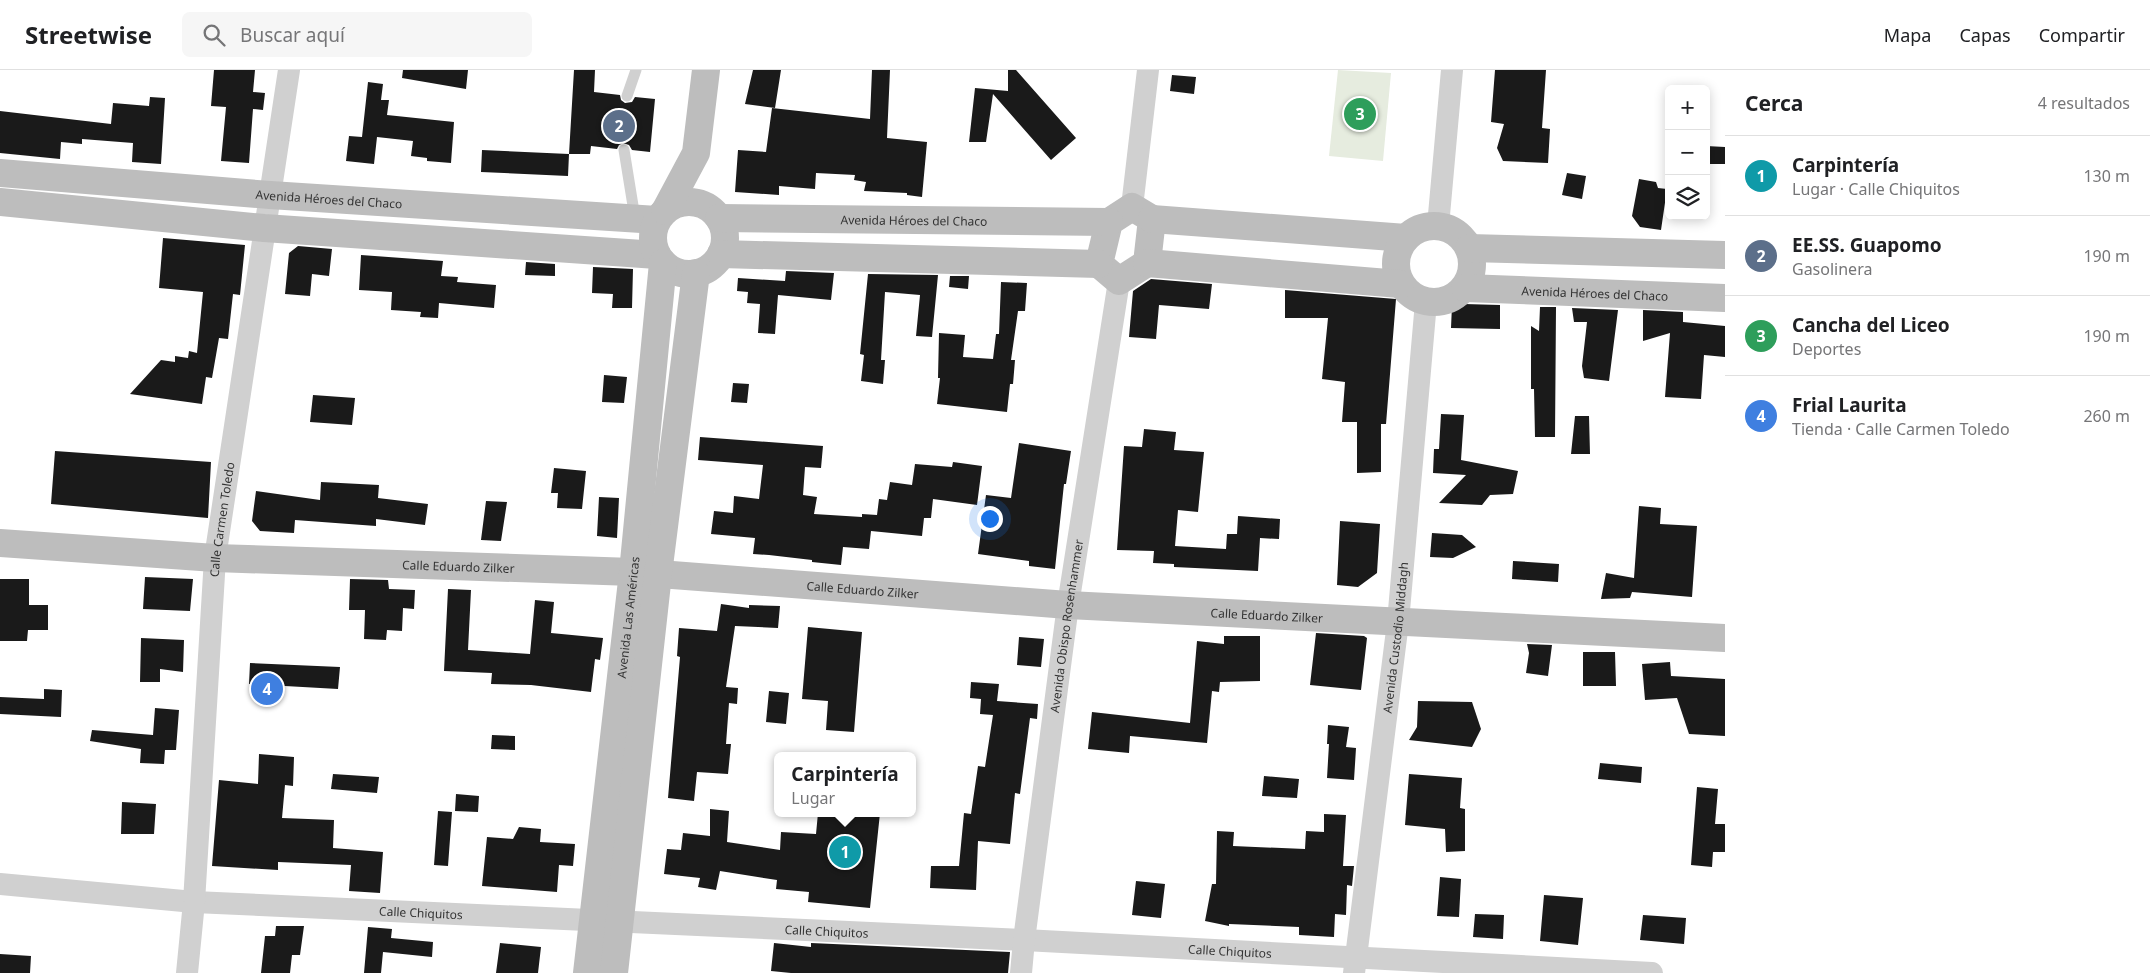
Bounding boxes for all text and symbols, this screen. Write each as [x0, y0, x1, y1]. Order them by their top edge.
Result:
search box [182, 12, 532, 57]
text: Streetwise [25, 18, 152, 51]
icon: search [200, 21, 228, 49]
text: Buscar aquí [240, 22, 345, 48]
text: Mapa [1884, 23, 1931, 47]
text: Capas [1959, 23, 2011, 47]
text: Compartir [2039, 23, 2125, 47]
map controls [1665, 85, 1710, 220]
button: + [1665, 85, 1710, 130]
text: Cerca [1745, 89, 1803, 117]
text: 4 resultados [2038, 92, 2130, 114]
pin: 3 [1344, 95, 1376, 133]
pin: 2 [603, 107, 635, 145]
button: − [1665, 130, 1710, 175]
text: Carpintería [1792, 152, 1899, 178]
text: 1 [1756, 165, 1766, 187]
text: 130 m [2083, 165, 2130, 187]
button: layers [1665, 175, 1710, 220]
text: Lugar · Calle Chiquitos [1792, 178, 1960, 200]
street label: Avenida Héroes del Chaco [255, 185, 403, 212]
street label: Avenida Héroes del Chaco [840, 211, 988, 229]
text: EE.SS. Guapomo [1792, 232, 1942, 258]
text: 2 [1756, 245, 1766, 267]
text: 190 m [2083, 245, 2130, 267]
text: Gasolinera [1792, 258, 1872, 280]
street label: Avenida Héroes del Chaco [1521, 282, 1669, 304]
text: Cancha del Liceo [1792, 312, 1950, 338]
text: 3 [1756, 325, 1766, 347]
text: 190 m [2083, 325, 2130, 347]
text: Deportes [1792, 338, 1861, 360]
text: Frial Laurita [1792, 392, 1907, 418]
text: 4 [1756, 405, 1766, 427]
text: 260 m [2083, 405, 2130, 427]
text: Tienda · Calle Carmen Toledo [1792, 418, 2010, 440]
street label: Calle Carmen Toledo [205, 461, 238, 577]
your location [977, 506, 1003, 532]
street label: Avenida Obispo Rosenhammer [1045, 538, 1087, 714]
street label: Avenida Las Américas [612, 555, 643, 679]
street label: Calle Eduardo Zilker [402, 556, 515, 577]
street label: Avenida Custodio Middagh [1378, 561, 1412, 714]
street label: Calle Eduardo Zilker [806, 577, 919, 602]
street label: Calle Eduardo Zilker [1210, 604, 1323, 626]
pin: 4 [251, 670, 283, 708]
popup [774, 752, 916, 817]
text: Carpintería [791, 761, 899, 787]
text: Lugar [791, 787, 835, 809]
pin: 1 [829, 833, 861, 871]
street label: Calle Chiquitos [379, 902, 463, 923]
street label: Calle Chiquitos [784, 921, 869, 941]
street label: Calle Chiquitos [1188, 940, 1273, 962]

